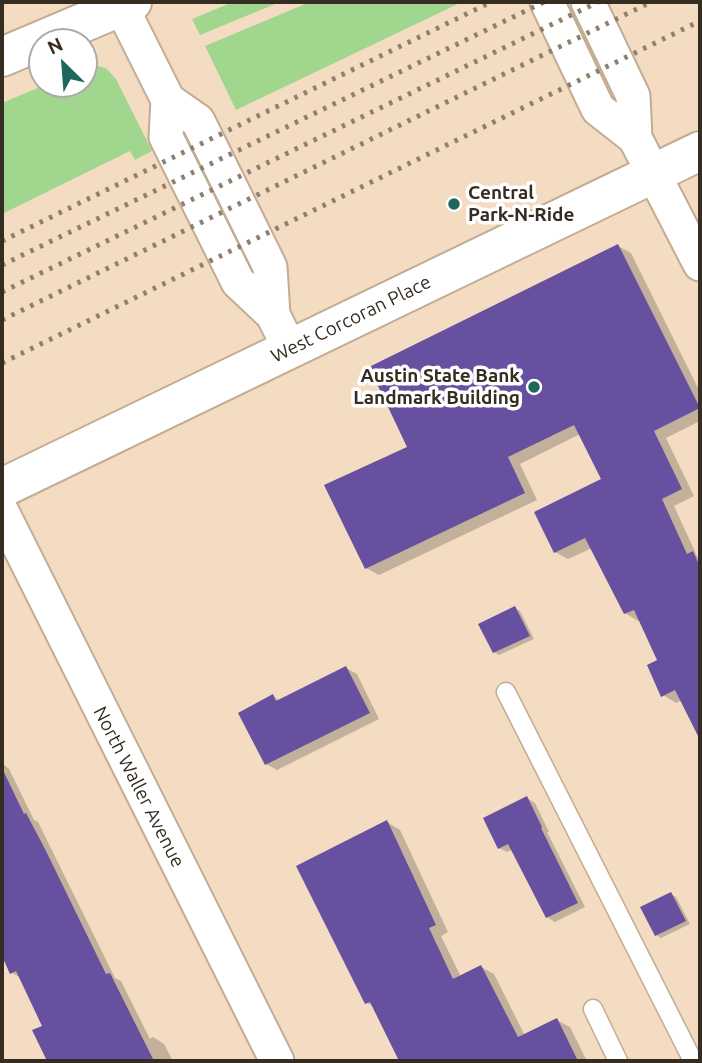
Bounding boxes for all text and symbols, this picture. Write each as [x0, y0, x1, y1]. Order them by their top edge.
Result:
north arrow [28, 28, 98, 98]
text: N [44, 33, 66, 59]
place label: Central Park-N-Ride [468, 182, 574, 226]
marker: Central Park-N-Ride [446, 196, 462, 212]
street label: West Corcoran Place [267, 270, 435, 368]
place label: Austin State Bank Landmark Building [353, 365, 520, 409]
marker: Austin State Bank Landmark Building [526, 379, 542, 395]
street label: North Waller Avenue [89, 703, 189, 871]

